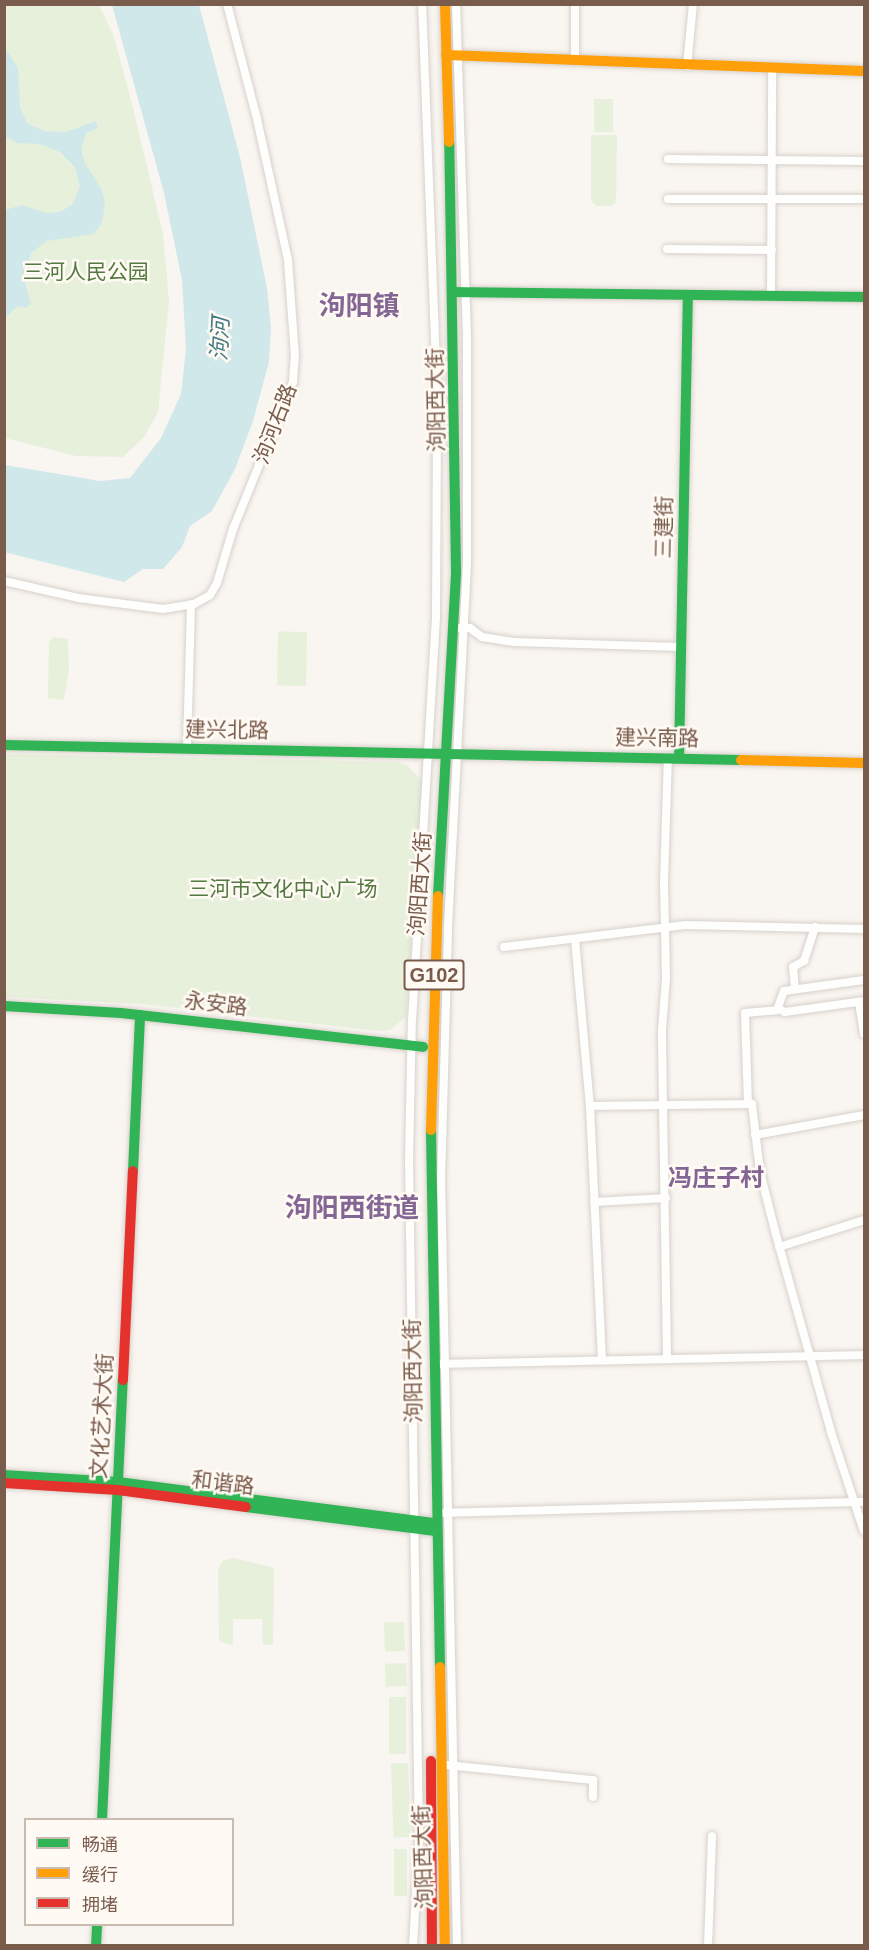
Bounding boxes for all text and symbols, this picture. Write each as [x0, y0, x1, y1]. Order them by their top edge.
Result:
park label: 三河人民公园 [23, 259, 149, 285]
district label: 泃阳镇 [319, 291, 399, 323]
water label: 泃河 [206, 316, 234, 362]
street label: 泃阳西大街 [422, 347, 450, 453]
street label: 泃河右路 [248, 380, 302, 468]
street label: 三建街 [651, 495, 677, 559]
street label: 建兴北路 [185, 717, 269, 743]
street label: 建兴南路 [615, 725, 699, 751]
street label: 泃阳西大街 [404, 831, 436, 937]
park label: 三河市文化中心广场 [189, 876, 377, 902]
road number: G102 [402, 958, 466, 992]
street label: 永安路 [183, 988, 249, 1020]
district label: 冯庄子村 [668, 1164, 764, 1192]
district label: 泃阳西街道 [285, 1193, 419, 1225]
street label: 泃阳西大街 [399, 1318, 427, 1424]
street label: 文化艺术大街 [86, 1352, 118, 1480]
street label: 和谐路 [190, 1467, 256, 1499]
street label: 泃阳西大街 [409, 1804, 437, 1910]
legend [24, 1818, 234, 1926]
text: 畅通 [82, 1835, 118, 1855]
text: 缓行 [82, 1865, 118, 1885]
text: 拥堵 [82, 1895, 118, 1915]

